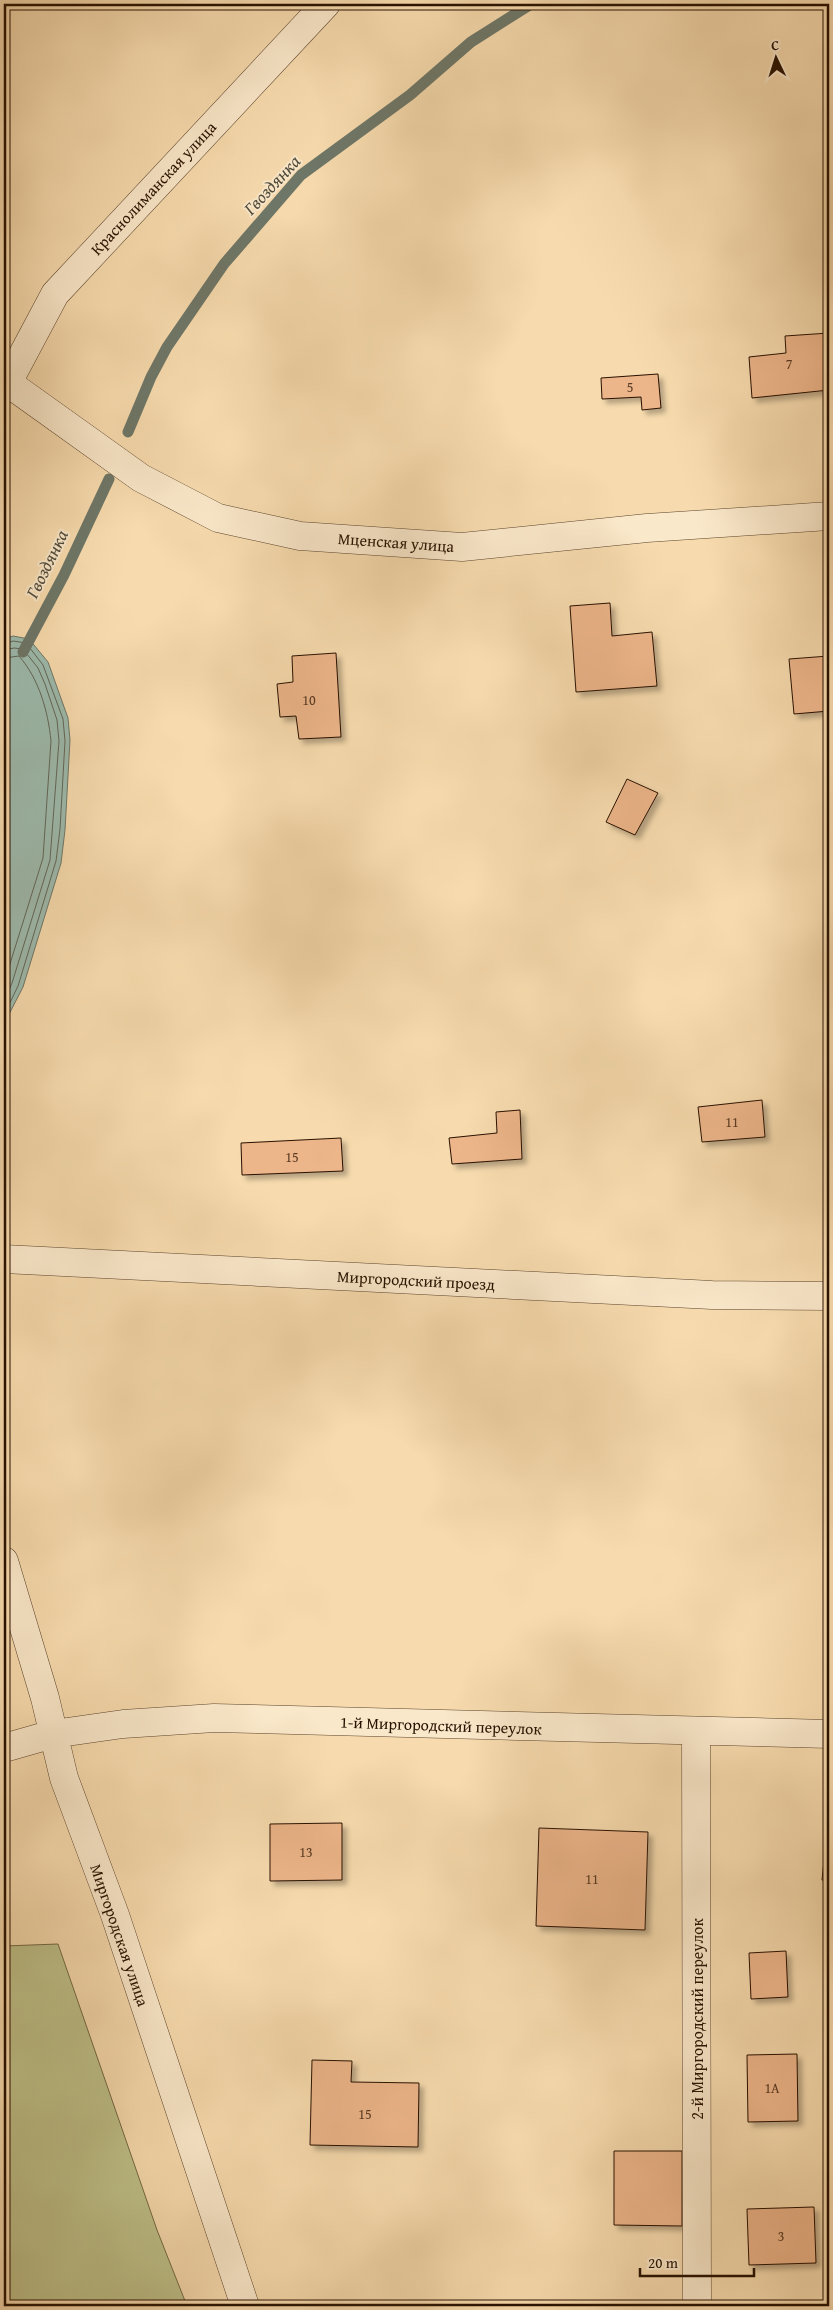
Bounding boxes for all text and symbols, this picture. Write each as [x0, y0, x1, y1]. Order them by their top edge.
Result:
north arrow [750, 32, 800, 82]
text: С [770, 35, 780, 55]
street label: Краснолиманская улица [84, 115, 222, 260]
water label: Гвоздянка [236, 148, 307, 221]
house number: 7 [786, 354, 793, 374]
house number: 5 [627, 377, 633, 397]
water label: Гвоздянка [18, 524, 75, 604]
street label: Мценская улица [337, 526, 455, 558]
house number: 10 [302, 690, 316, 710]
house number: 11 [725, 1112, 739, 1132]
house number: 15 [285, 1147, 299, 1167]
street label: Миргородский проезд [336, 1264, 496, 1296]
street label: 1-й Миргородский переулок [340, 1709, 543, 1741]
house number: 13 [299, 1842, 313, 1862]
street label: Миргородская улица [84, 1861, 156, 2010]
house number: 11 [585, 1869, 599, 1889]
street label: 2-й Миргородский переулок [685, 1918, 709, 2120]
house number: 1А [764, 2078, 780, 2098]
house number: 15 [358, 2104, 372, 2124]
house number: 3 [778, 2226, 784, 2246]
scale bar [640, 2245, 754, 2277]
text: 20 m [648, 2252, 679, 2273]

